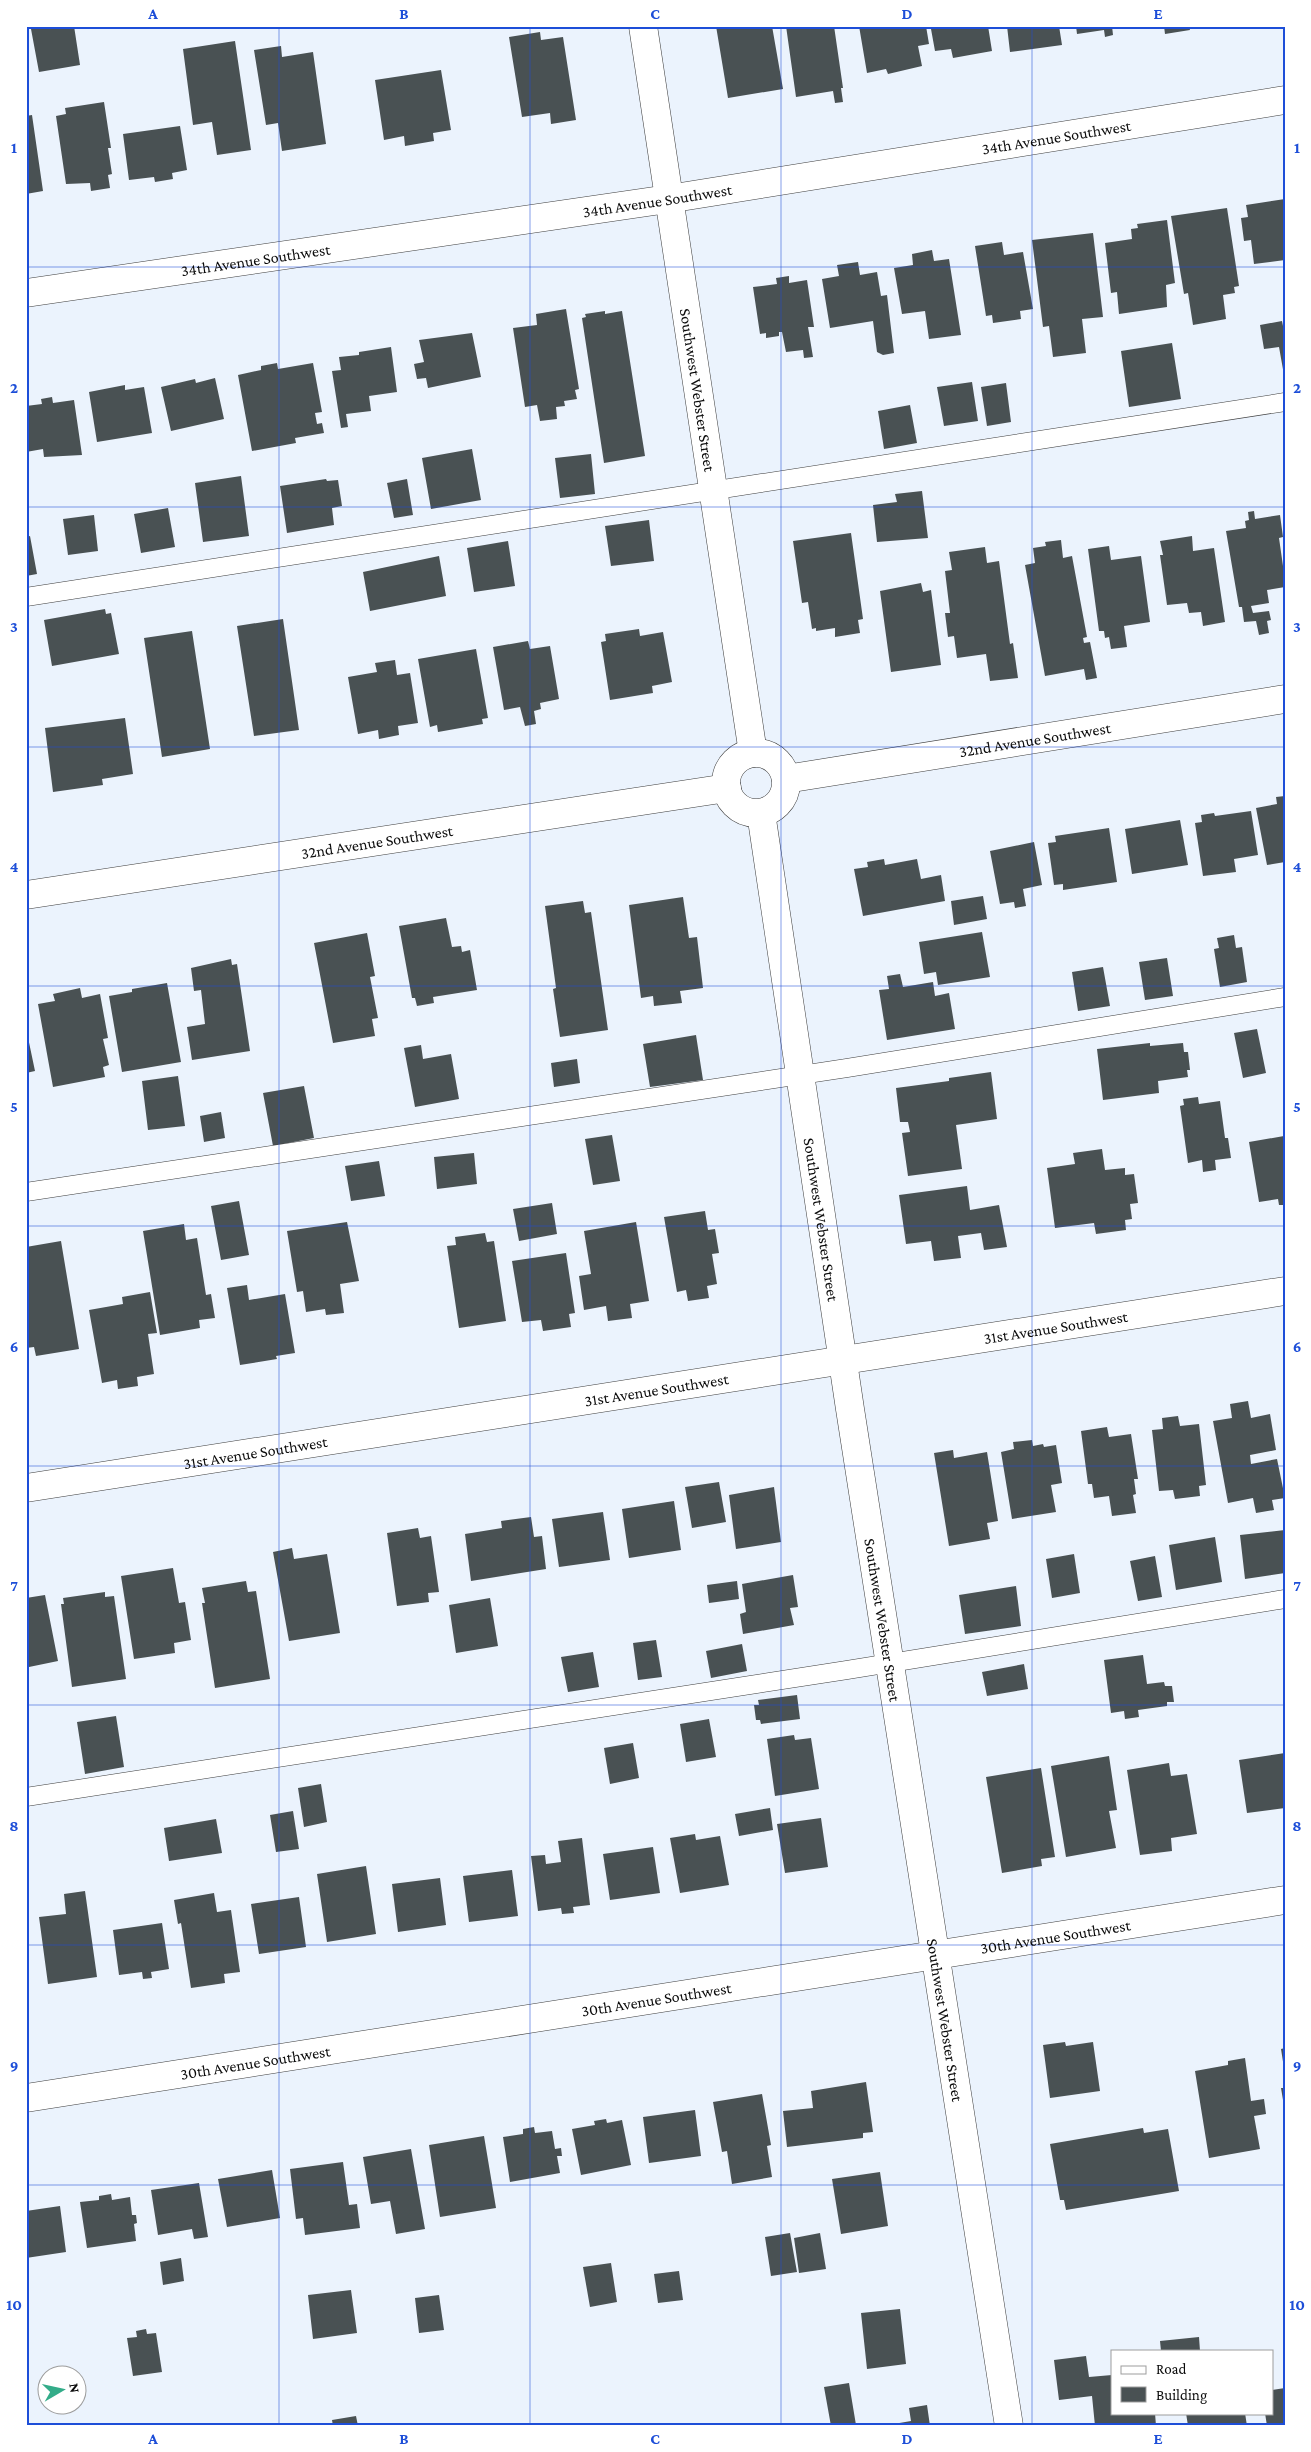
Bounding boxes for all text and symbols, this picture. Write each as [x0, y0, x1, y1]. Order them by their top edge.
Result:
text: A [147, 5, 158, 22]
text: B [399, 5, 409, 22]
text: C [650, 5, 660, 22]
text: D [901, 5, 913, 22]
text: E [1153, 5, 1163, 22]
street label: 34th Avenue Southwest [980, 117, 1133, 158]
text: 1 [11, 139, 17, 156]
text: 1 [1294, 139, 1300, 156]
street label: 34th Avenue Southwest [582, 181, 734, 220]
street label: 34th Avenue Southwest [180, 240, 332, 279]
street label: Southwest Webster Street [677, 307, 718, 473]
text: 2 [10, 379, 18, 396]
text: 2 [1293, 379, 1301, 396]
text: 3 [10, 618, 18, 635]
text: 3 [1293, 618, 1301, 635]
street label: 32nd Avenue Southwest [958, 719, 1113, 760]
street label: 32nd Avenue Southwest [300, 822, 455, 862]
text: 4 [10, 858, 19, 875]
text: 4 [1293, 858, 1302, 875]
text: 5 [10, 1098, 18, 1115]
text: 5 [1293, 1098, 1301, 1115]
street label: Southwest Webster Street [801, 1137, 842, 1303]
street label: 31st Avenue Southwest [982, 1308, 1129, 1347]
text: 6 [10, 1338, 18, 1355]
text: 6 [1293, 1338, 1301, 1355]
street label: 31st Avenue Southwest [583, 1370, 730, 1410]
street label: 31st Avenue Southwest [182, 1433, 329, 1472]
street label: Southwest Webster Street [861, 1537, 904, 1703]
text: 7 [10, 1577, 18, 1594]
text: 7 [1293, 1577, 1301, 1594]
text: 8 [9, 1817, 19, 1834]
text: 8 [1292, 1817, 1302, 1834]
street label: 30th Avenue Southwest [979, 1916, 1132, 1957]
street label: Southwest Webster Street [924, 1937, 966, 2103]
street label: 30th Avenue Southwest [580, 1979, 733, 2020]
street label: 30th Avenue Southwest [179, 2042, 332, 2083]
text: 9 [10, 2057, 18, 2074]
text: 9 [1293, 2057, 1301, 2074]
text: 10 [6, 2296, 22, 2313]
text: 10 [1289, 2296, 1305, 2313]
legend [1111, 2350, 1274, 2414]
text: Road [1156, 2361, 1187, 2377]
north arrow [38, 2364, 88, 2414]
text: N [66, 2382, 84, 2394]
text: Building [1156, 2387, 1207, 2404]
text: A [147, 2430, 158, 2447]
text: B [399, 2430, 409, 2447]
text: C [650, 2430, 660, 2447]
text: D [901, 2430, 913, 2447]
text: E [1153, 2430, 1163, 2447]

